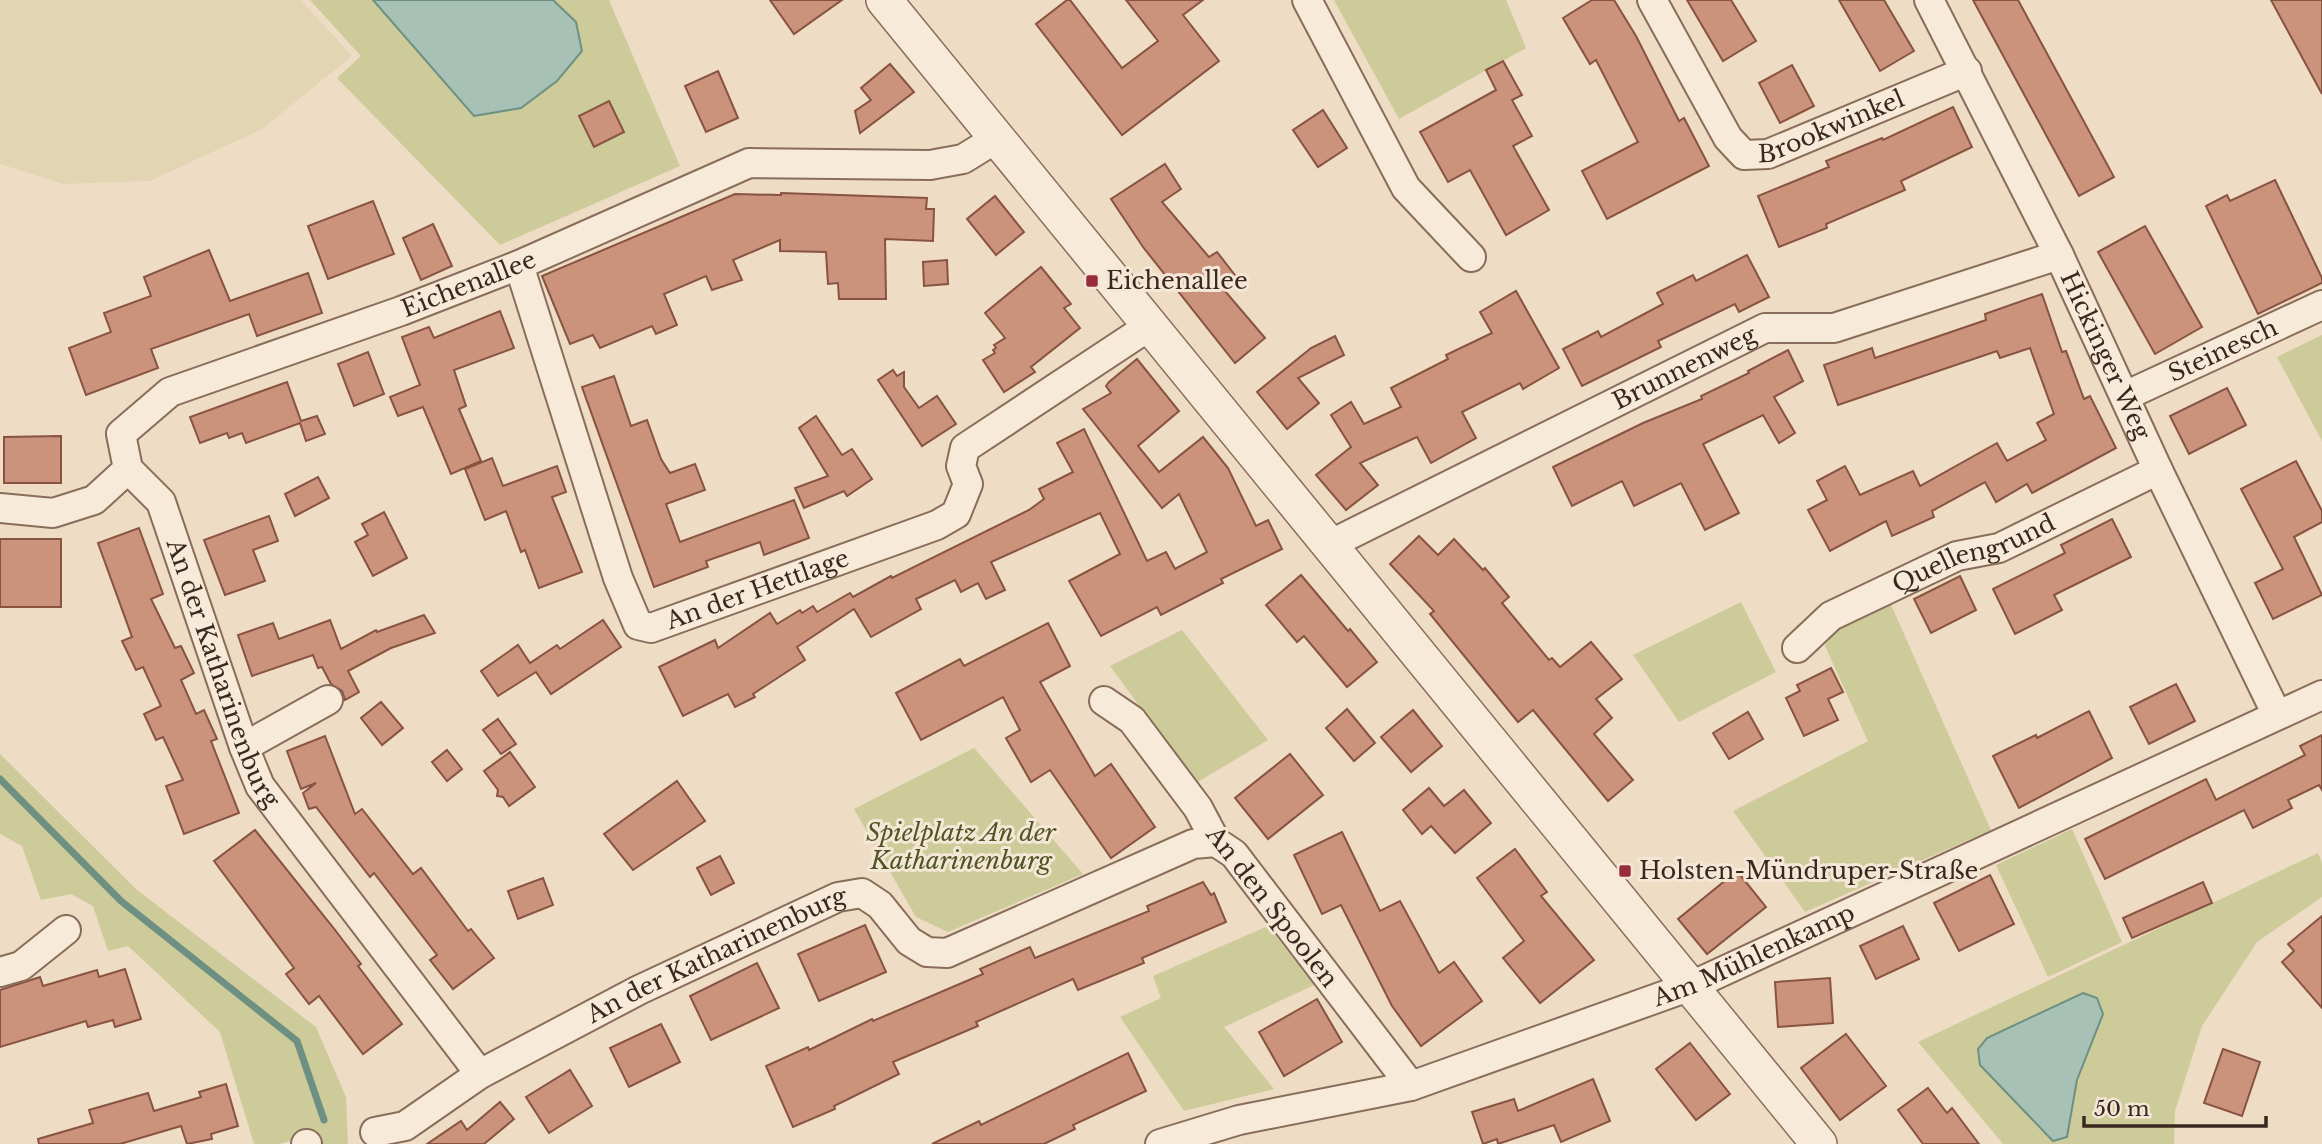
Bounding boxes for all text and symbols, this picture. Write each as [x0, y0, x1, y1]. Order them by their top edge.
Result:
street label: Brookwinkel [1757, 84, 1909, 168]
street label: Eichenallee [397, 244, 540, 323]
place label: Eichenallee [1106, 266, 1248, 295]
street label: Hickinger Weg [2055, 267, 2157, 445]
marker: Eichenallee [1084, 273, 1100, 289]
street label: Steinesch [2164, 313, 2282, 388]
street label: Brunnenweg [1607, 319, 1762, 416]
street label: Quellengrund [1887, 508, 2060, 599]
street label: An der Katharinenburg [160, 534, 287, 814]
street label: An der Hettlage [661, 543, 853, 636]
park label: Spielplatz An der Katharinenburg [866, 818, 1057, 875]
street label: An den Spoolen [1200, 820, 1344, 993]
place label: Holsten-Mündruper-Straße [1639, 856, 1978, 885]
marker: Holsten-Mündruper-Straße [1617, 863, 1633, 879]
street label: An der Katharinenburg [581, 881, 849, 1029]
street label: Am Mühlenkamp [1648, 898, 1859, 1013]
scale bar [2084, 1084, 2266, 1128]
text: 50 m [2094, 1096, 2150, 1122]

